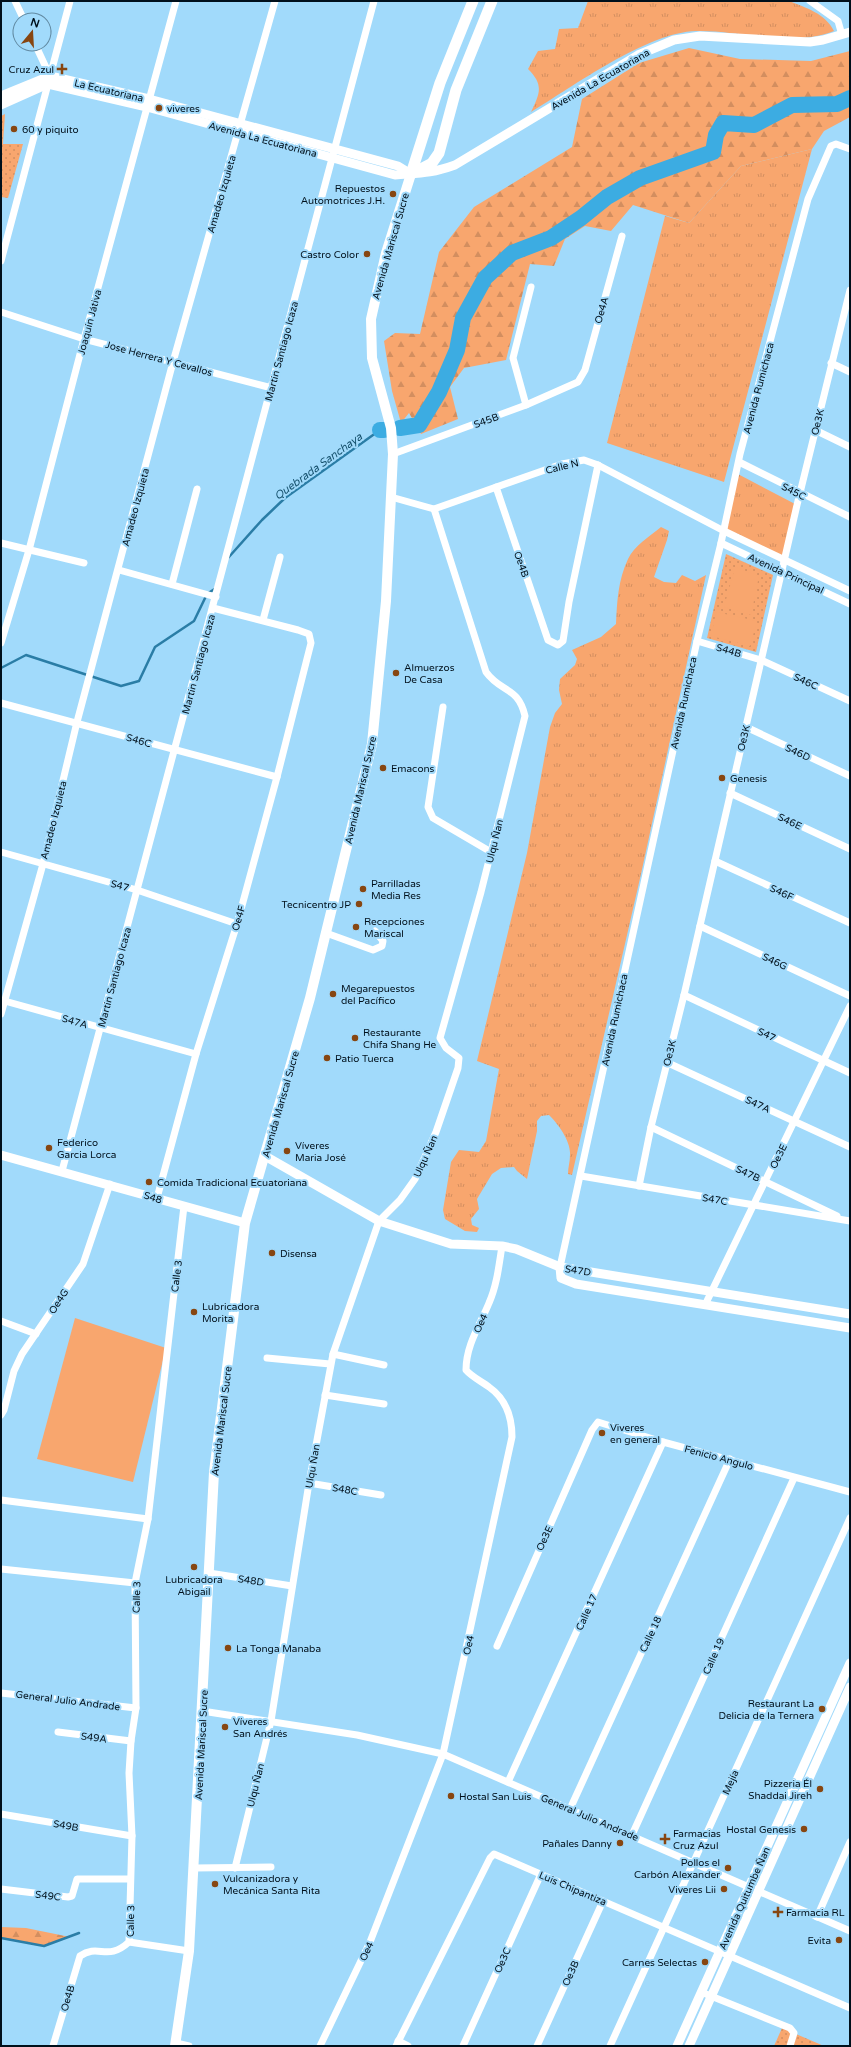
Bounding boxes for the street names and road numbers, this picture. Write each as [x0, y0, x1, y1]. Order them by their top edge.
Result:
street label: Avenida La Ecuatoriana [549, 47, 652, 113]
street label: La Ecuatoriana [73, 77, 145, 105]
street label: Avenida La Ecuatoriana [207, 120, 318, 160]
street label: Amadeo Izquieta [205, 154, 239, 235]
street label: Avenida Mariscal Sucre [370, 191, 412, 301]
street label: Joaquín Játiva [75, 288, 104, 356]
street label: Oe4A [592, 295, 611, 325]
street label: Martin Santiago Icaza [263, 300, 301, 403]
street label: Jose Herrera Y Cevallos [104, 339, 214, 379]
street label: Avenida Rumichaca [741, 341, 777, 435]
street label: Oe3K [809, 408, 827, 437]
street label: S45B [472, 411, 501, 431]
street label: Calle N [544, 457, 580, 477]
street label: Amadeo Izquieta [120, 467, 152, 548]
street label: S45C [779, 481, 808, 503]
street label: Oe4B [511, 550, 531, 579]
street label: Avenida Principal [746, 551, 825, 597]
street label: Martin Santiago Icaza [180, 613, 218, 716]
street label: S44B [715, 642, 743, 660]
street label: Avenida Rumichaca [668, 656, 700, 750]
street label: S46C [791, 671, 820, 693]
street label: Oe3K [735, 724, 753, 753]
street label: S46C [125, 732, 153, 750]
street label: Avenida Mariscal Sucre [343, 735, 379, 845]
street label: S46D [783, 742, 812, 764]
street label: Amadeo Izquieta [38, 780, 70, 861]
street label: S46E [776, 811, 803, 833]
street label: Ulqu Ñan [484, 818, 506, 864]
street label: S47 [109, 878, 130, 894]
street label: S46F [768, 882, 795, 904]
street label: Oe4F [230, 904, 248, 932]
street label: Martin Santiago Icaza [96, 926, 134, 1029]
street label: S46G [760, 951, 789, 973]
street label: Avenida Rumichaca [599, 973, 631, 1067]
street label: S47A [60, 1013, 89, 1031]
street label: S47 [756, 1026, 778, 1044]
street label: Oe3K [661, 1039, 679, 1068]
street label: Avenida Mariscal Sucre [260, 1049, 302, 1159]
street label: S47A [743, 1094, 772, 1116]
street label: Ulqu Ñan [411, 1134, 440, 1179]
street label: Oe3E [768, 1142, 790, 1171]
street label: S47B [733, 1163, 762, 1185]
street label: S48 [142, 1189, 163, 1206]
street label: S47C [701, 1192, 729, 1208]
street label: Calle 3 [169, 1259, 185, 1293]
street label: S47D [564, 1263, 592, 1279]
street label: Oe4G [46, 1287, 71, 1316]
street label: Oe4 [471, 1312, 491, 1335]
street label: Avenida Mariscal Sucre [209, 1365, 235, 1477]
street label: Ulqu Ñan [303, 1443, 323, 1489]
street label: Fenicio Angulo [683, 1443, 755, 1473]
street label: S48C [331, 1482, 359, 1498]
street label: Oe3E [534, 1524, 556, 1553]
street label: S48D [237, 1573, 265, 1589]
street label: Calle 3 [130, 1581, 144, 1613]
street label: Calle 17 [574, 1592, 600, 1632]
street label: Calle 18 [637, 1614, 664, 1654]
street label: Oe4 [461, 1634, 477, 1656]
street label: Calle 19 [701, 1636, 727, 1676]
street label: General Julio Andrade [15, 1689, 121, 1713]
street label: Avenida Mariscal Sucre [193, 1689, 211, 1800]
street label: S49A [80, 1730, 108, 1746]
street label: Ulqu Ñan [245, 1762, 267, 1808]
street label: Mejía [720, 1768, 742, 1797]
street label: General Julio Andrade [539, 1792, 641, 1844]
street label: S49B [52, 1818, 80, 1834]
street label: Avenida Quitumbe Ñan [717, 1845, 773, 1952]
street label: Luis Chipantiza [537, 1869, 608, 1909]
street label: S49C [34, 1888, 61, 1904]
street label: Calle 3 [125, 1905, 137, 1937]
street label: Oe4 [357, 1940, 377, 1963]
street label: Oe3C [492, 1946, 514, 1975]
street label: Oe3B [560, 1959, 582, 1988]
street label: Oe4B [58, 1984, 77, 2013]

